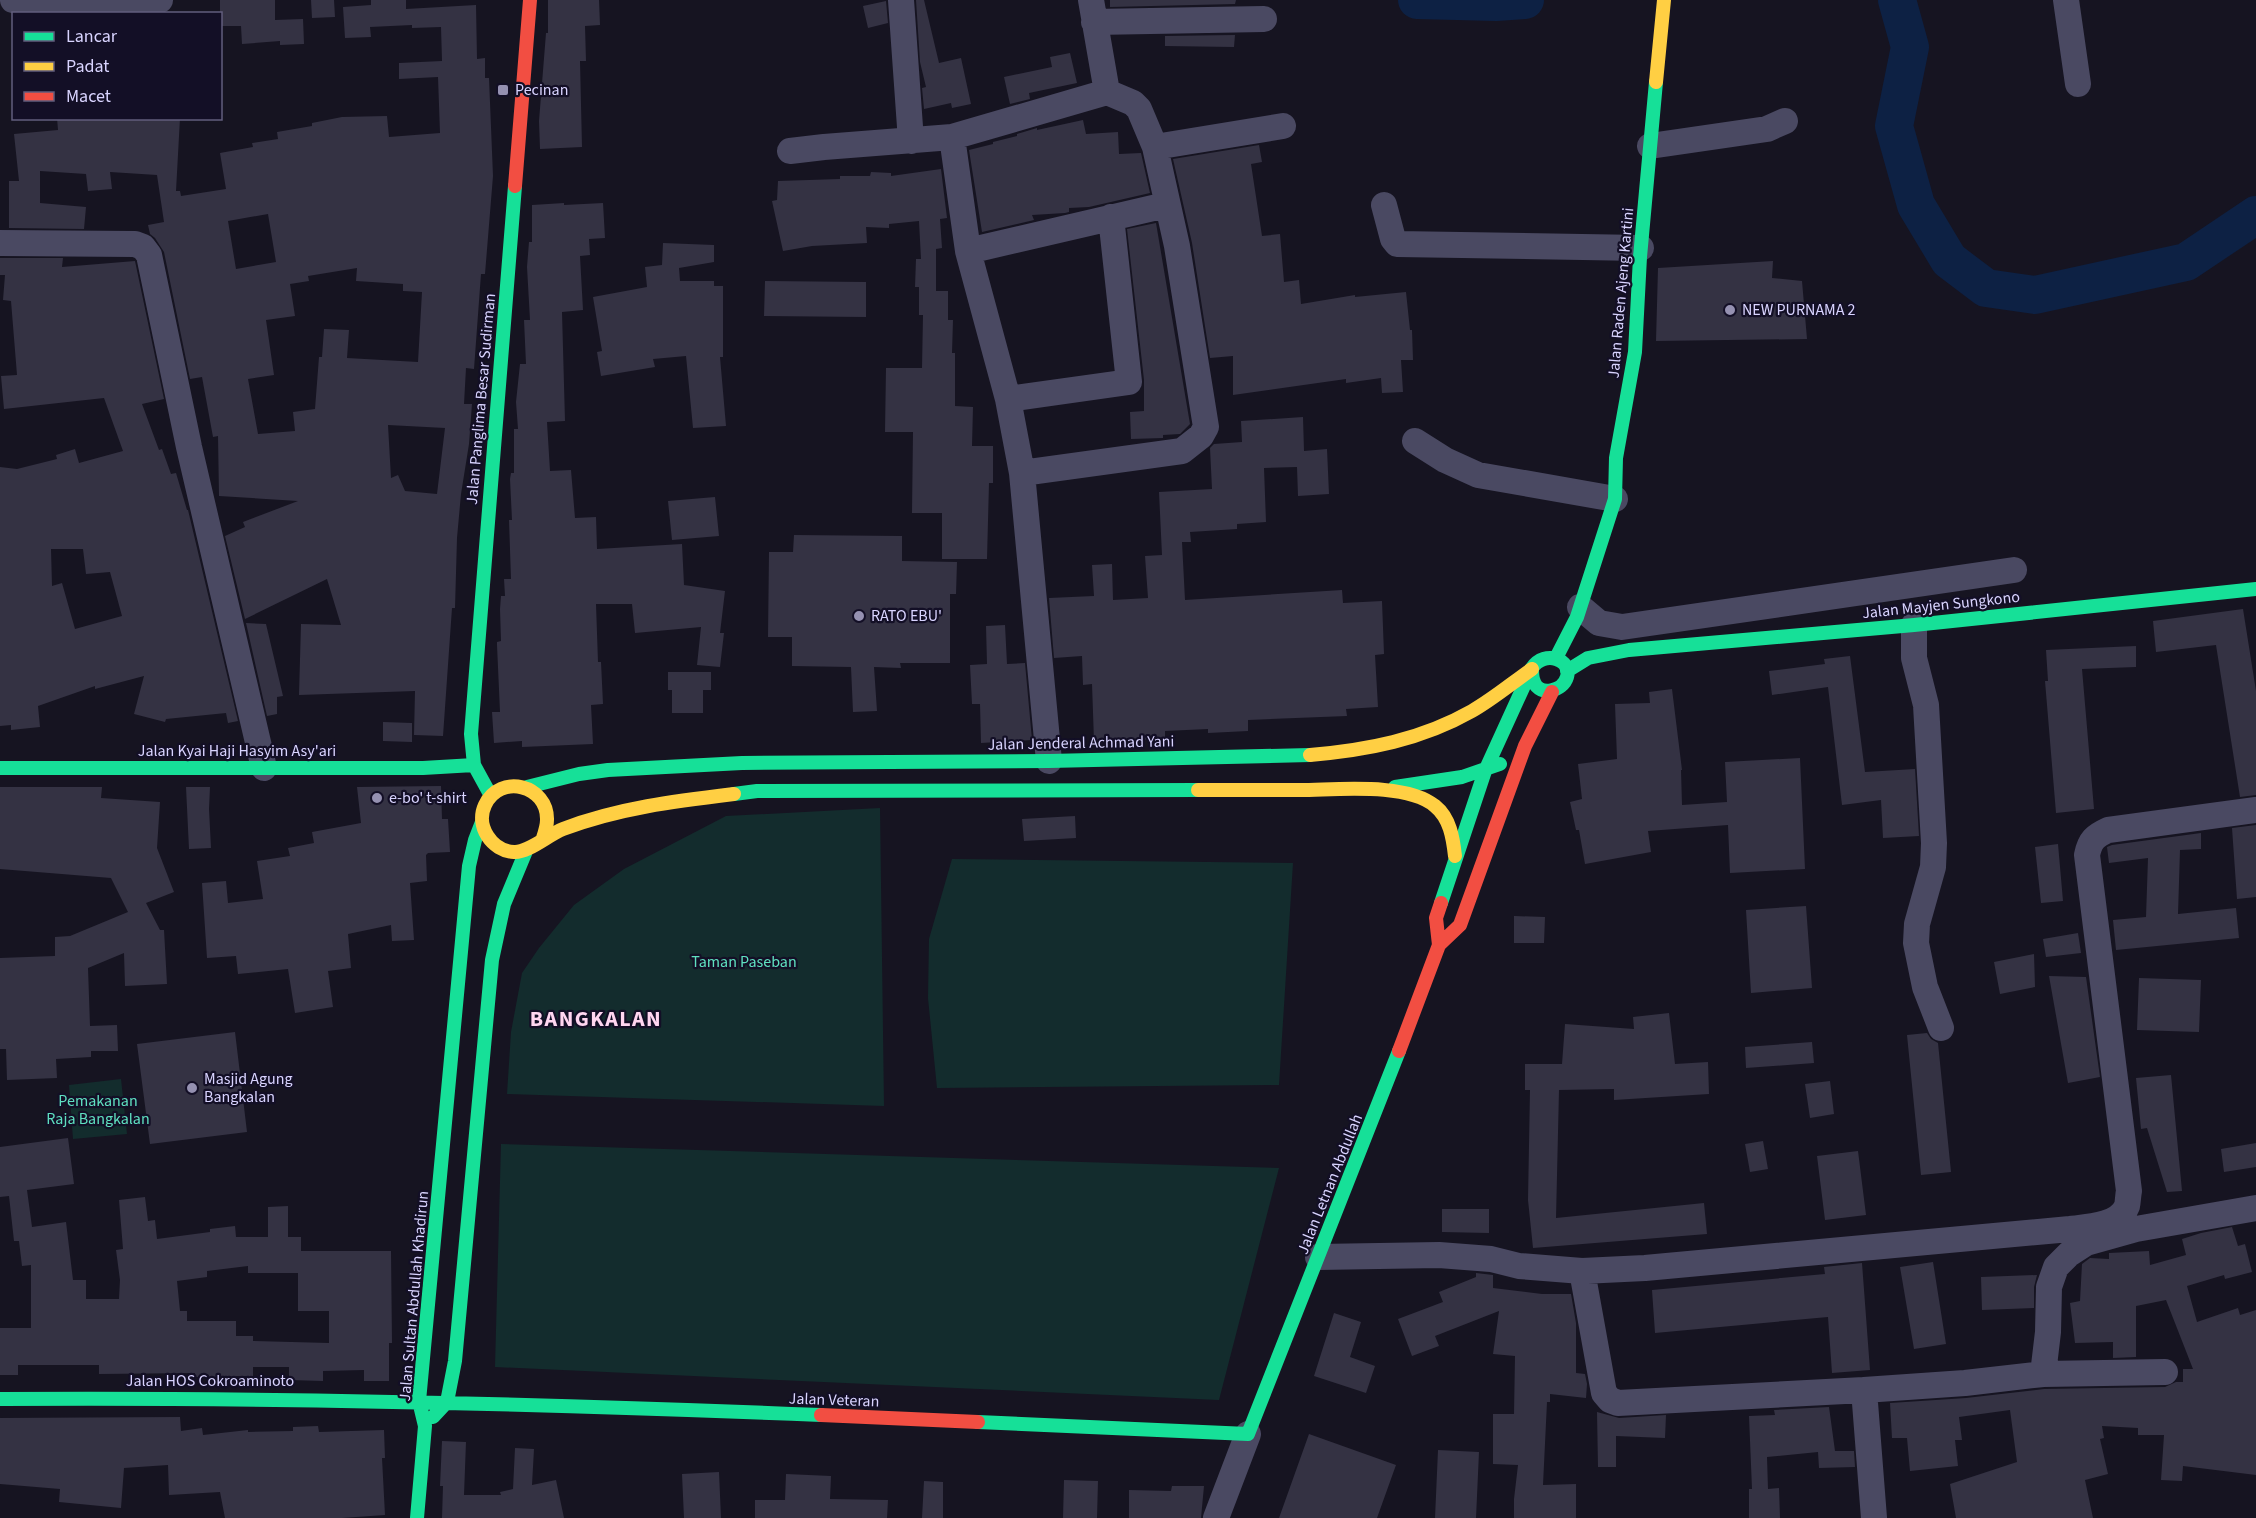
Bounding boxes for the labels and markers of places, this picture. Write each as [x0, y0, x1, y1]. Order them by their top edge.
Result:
place label: Pecinan [515, 79, 568, 101]
marker: Pecinan [496, 83, 510, 97]
place label: NEW PURNAMA 2 [1742, 299, 1856, 321]
marker: NEW PURNAMA 2 [1723, 303, 1737, 317]
place label: RATO EBU' [871, 605, 942, 627]
marker: RATO EBU' [852, 609, 866, 623]
place label: e-bo' t-shirt [389, 787, 467, 809]
marker: e-bo' t-shirt [370, 791, 384, 805]
place label: Masjid Agung Bangkalan [204, 1068, 293, 1108]
marker: Masjid Agung Bangkalan [185, 1081, 199, 1095]

